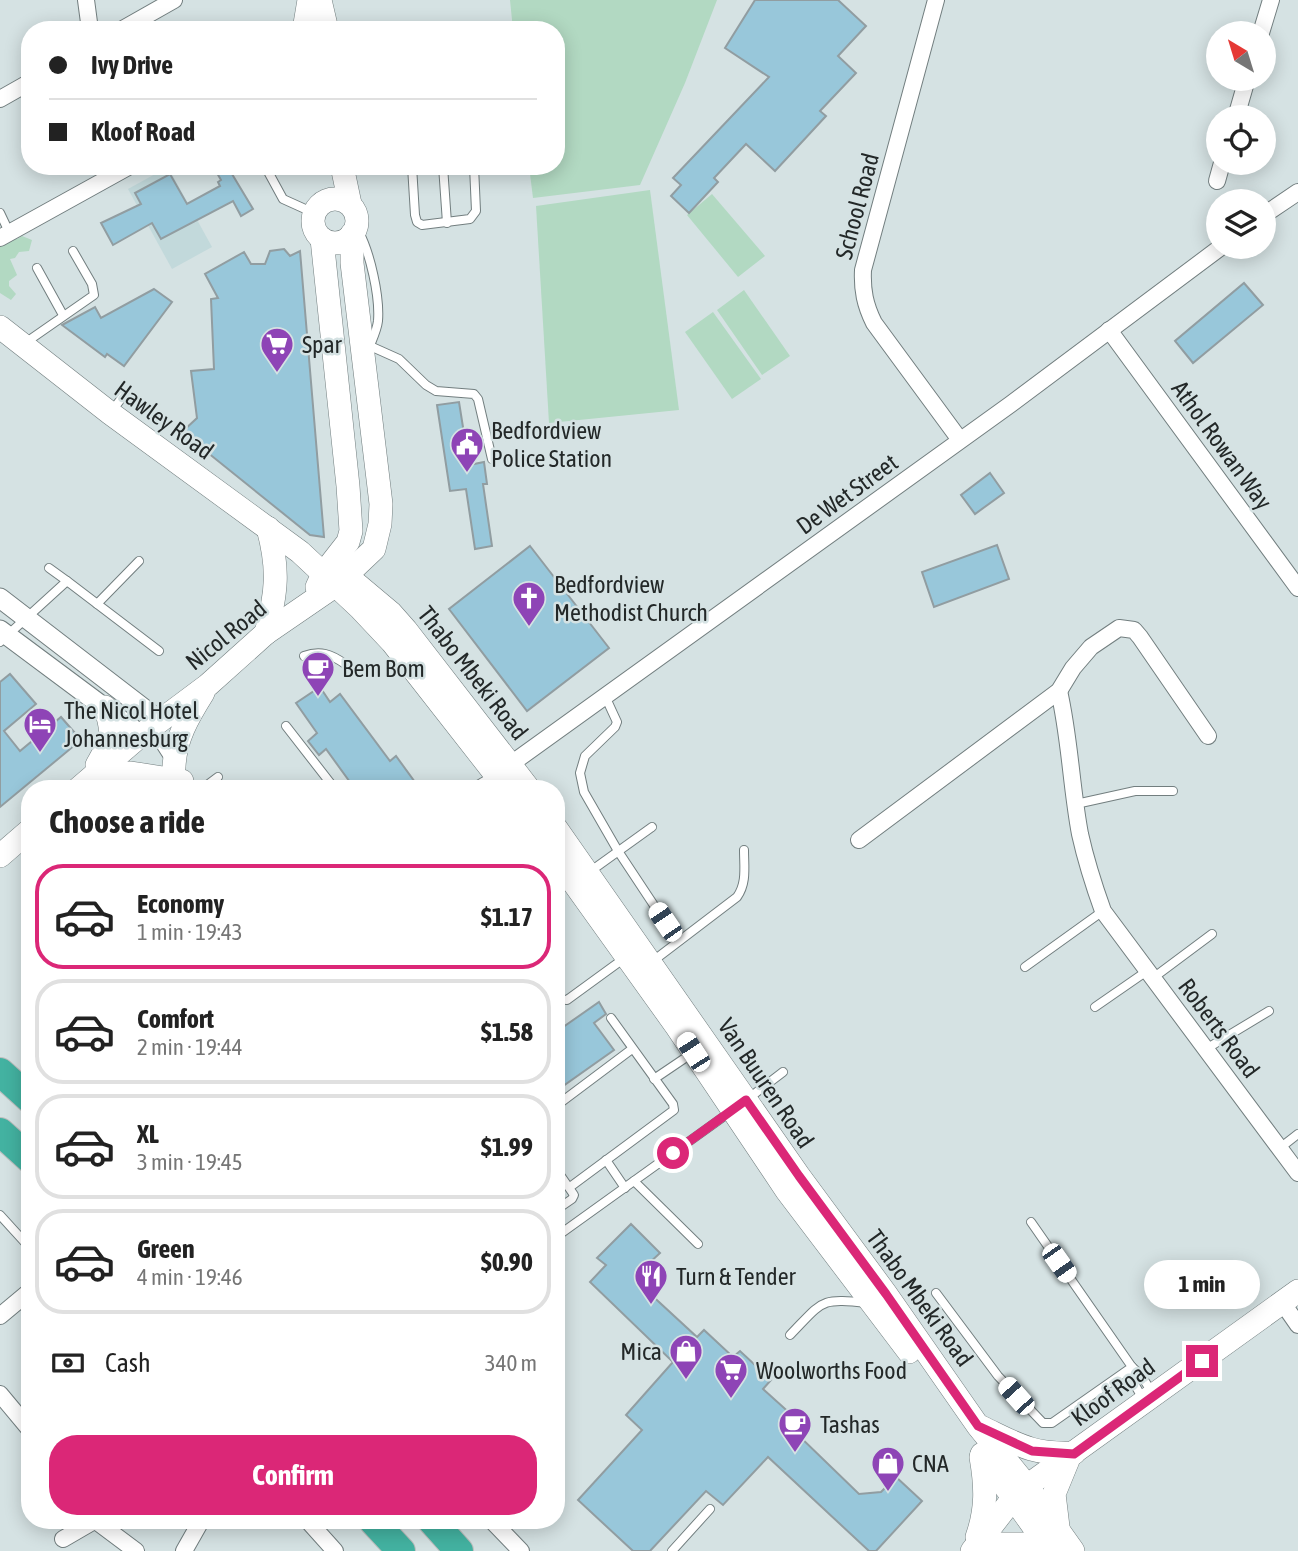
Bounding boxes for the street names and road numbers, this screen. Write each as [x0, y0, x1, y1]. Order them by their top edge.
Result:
street label: School Road [830, 150, 884, 262]
street label: Hawley Road [109, 375, 219, 465]
street label: Athol Rowan Way [1166, 376, 1278, 515]
street label: De Wet Street [791, 448, 903, 540]
street label: Nicol Road [180, 595, 272, 675]
street label: Thabo Mbeki Road [413, 601, 533, 745]
street label: Roberts Road [1173, 973, 1265, 1083]
street label: Van Buuren Road [713, 1013, 819, 1153]
street label: Thabo Mbeki Road [862, 1225, 978, 1371]
street label: Kloof Road [1066, 1353, 1160, 1431]

